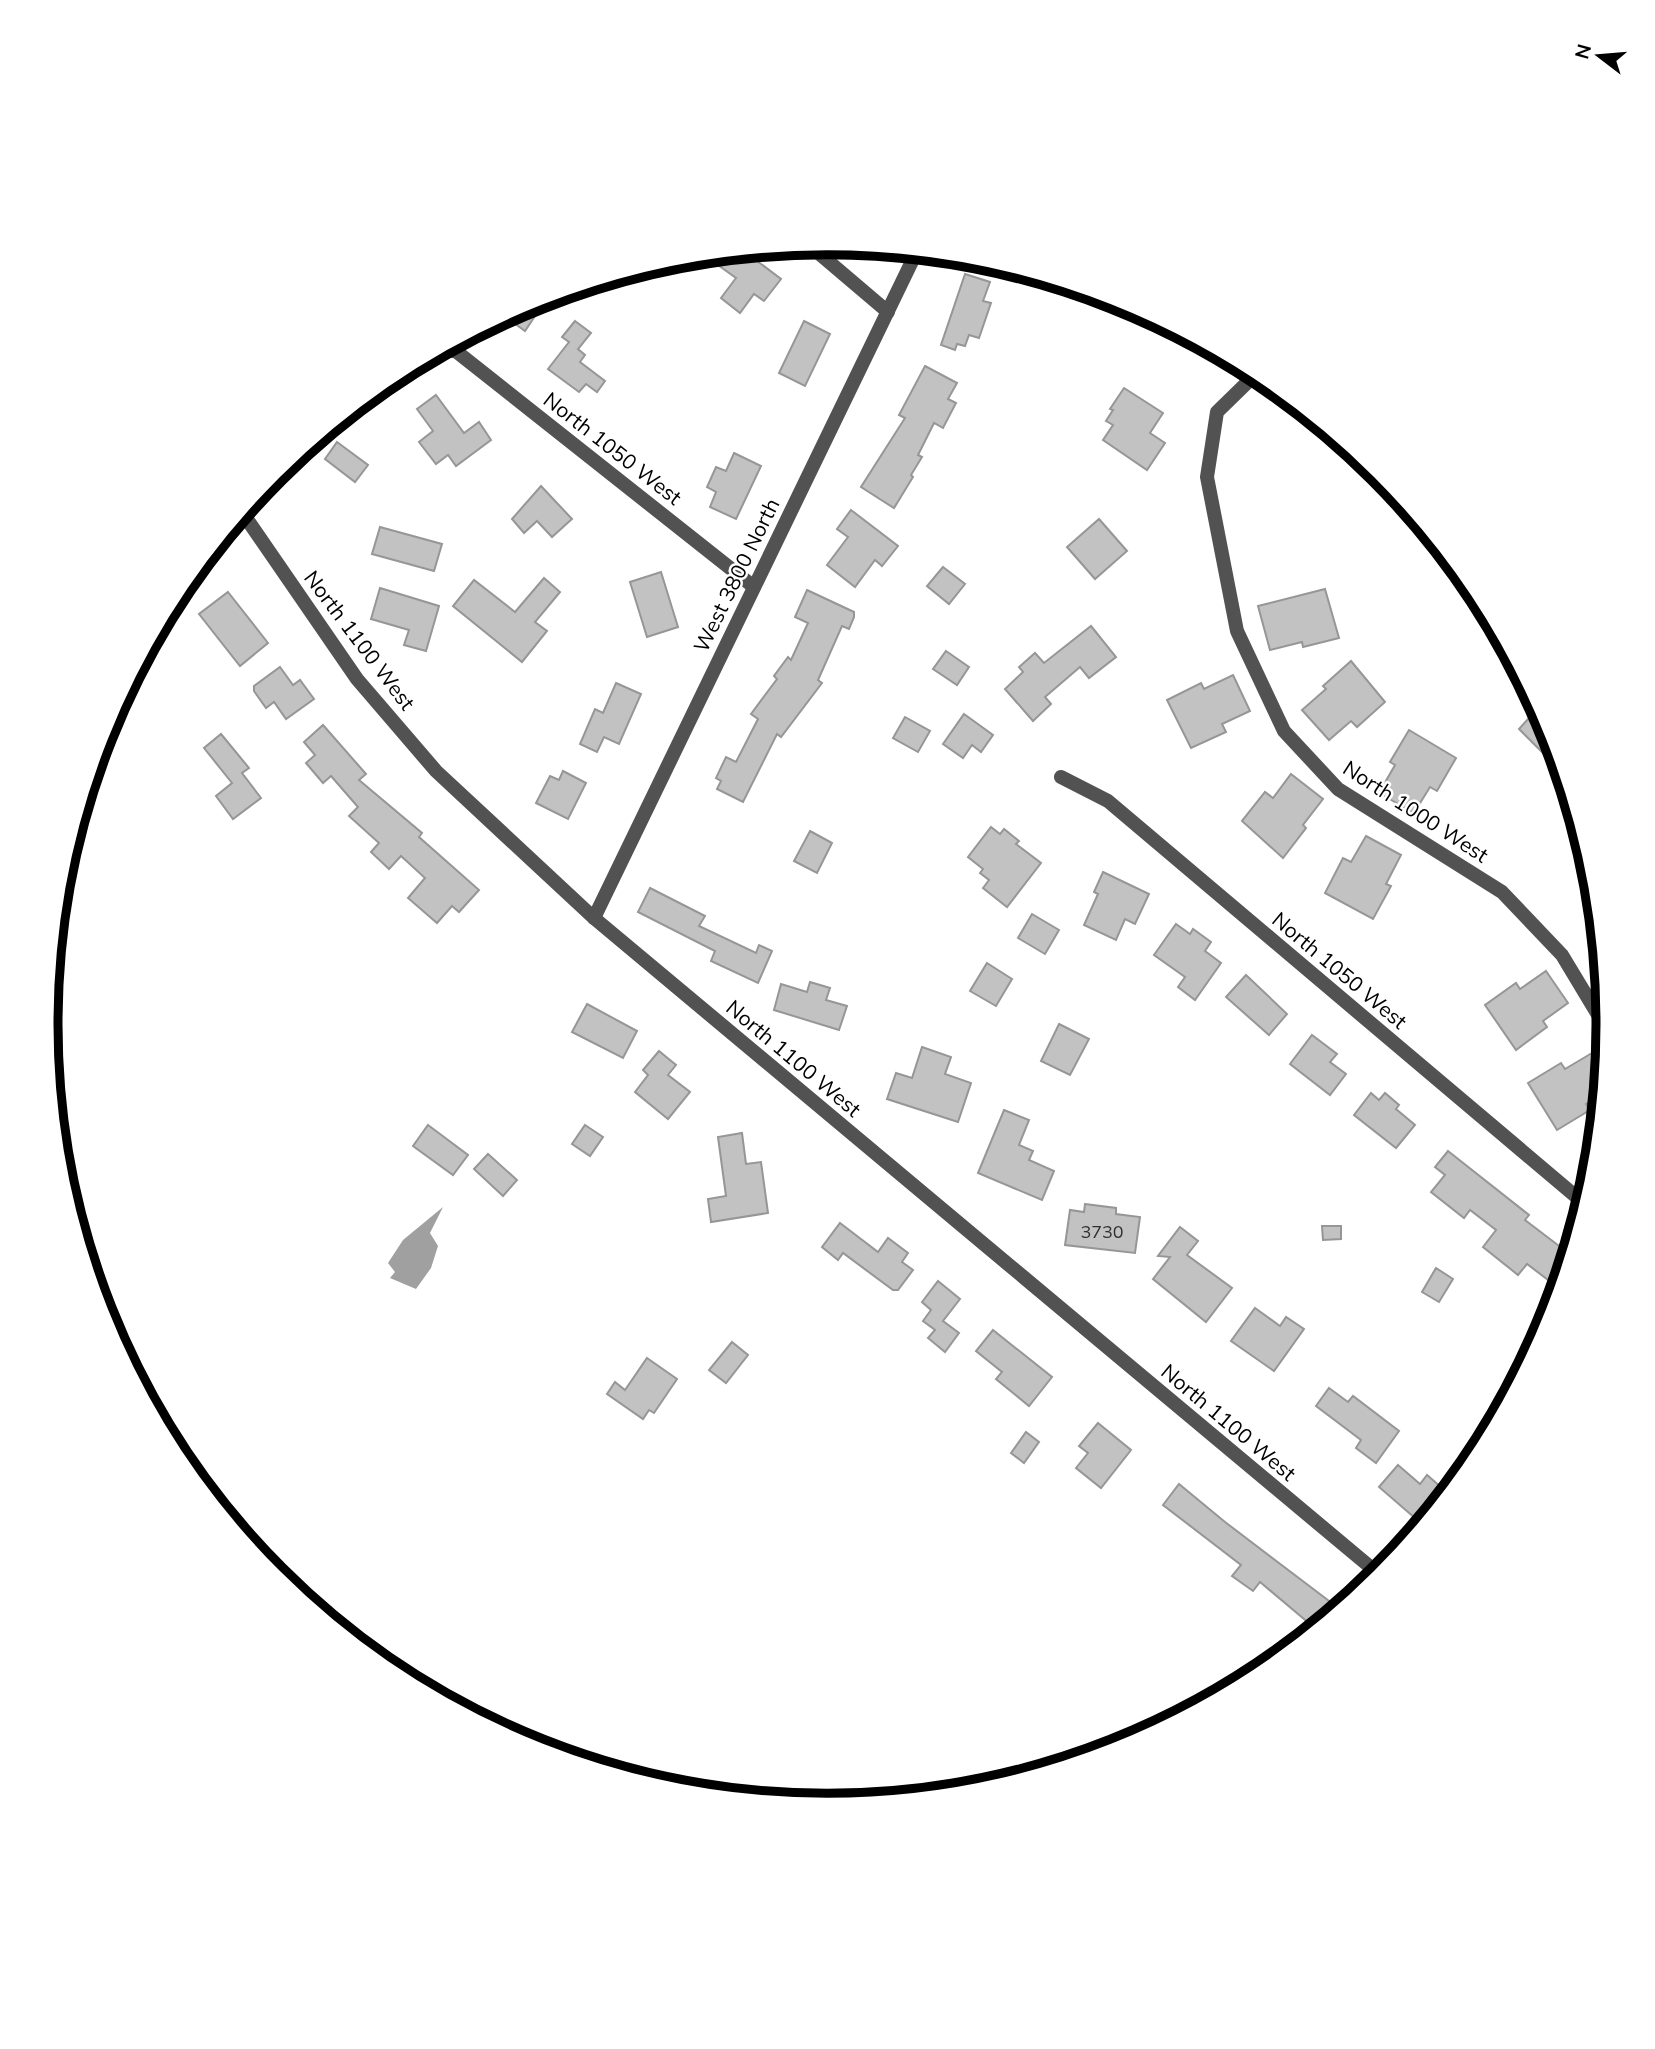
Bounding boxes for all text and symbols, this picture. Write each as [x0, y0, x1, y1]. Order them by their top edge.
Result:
north arrow [1564, 21, 1634, 91]
text: N [1569, 41, 1596, 62]
street label: North 1050 West [539, 386, 687, 510]
street label: West 3800 North [687, 494, 785, 656]
street label: North 1100 West [299, 565, 421, 715]
street label: North 1000 West [1338, 754, 1494, 868]
street label: North 1050 West [1267, 906, 1413, 1034]
street label: North 1100 West [721, 994, 867, 1122]
house number: 3730 [1080, 1220, 1124, 1243]
street label: North 1100 West [1156, 1358, 1302, 1486]

